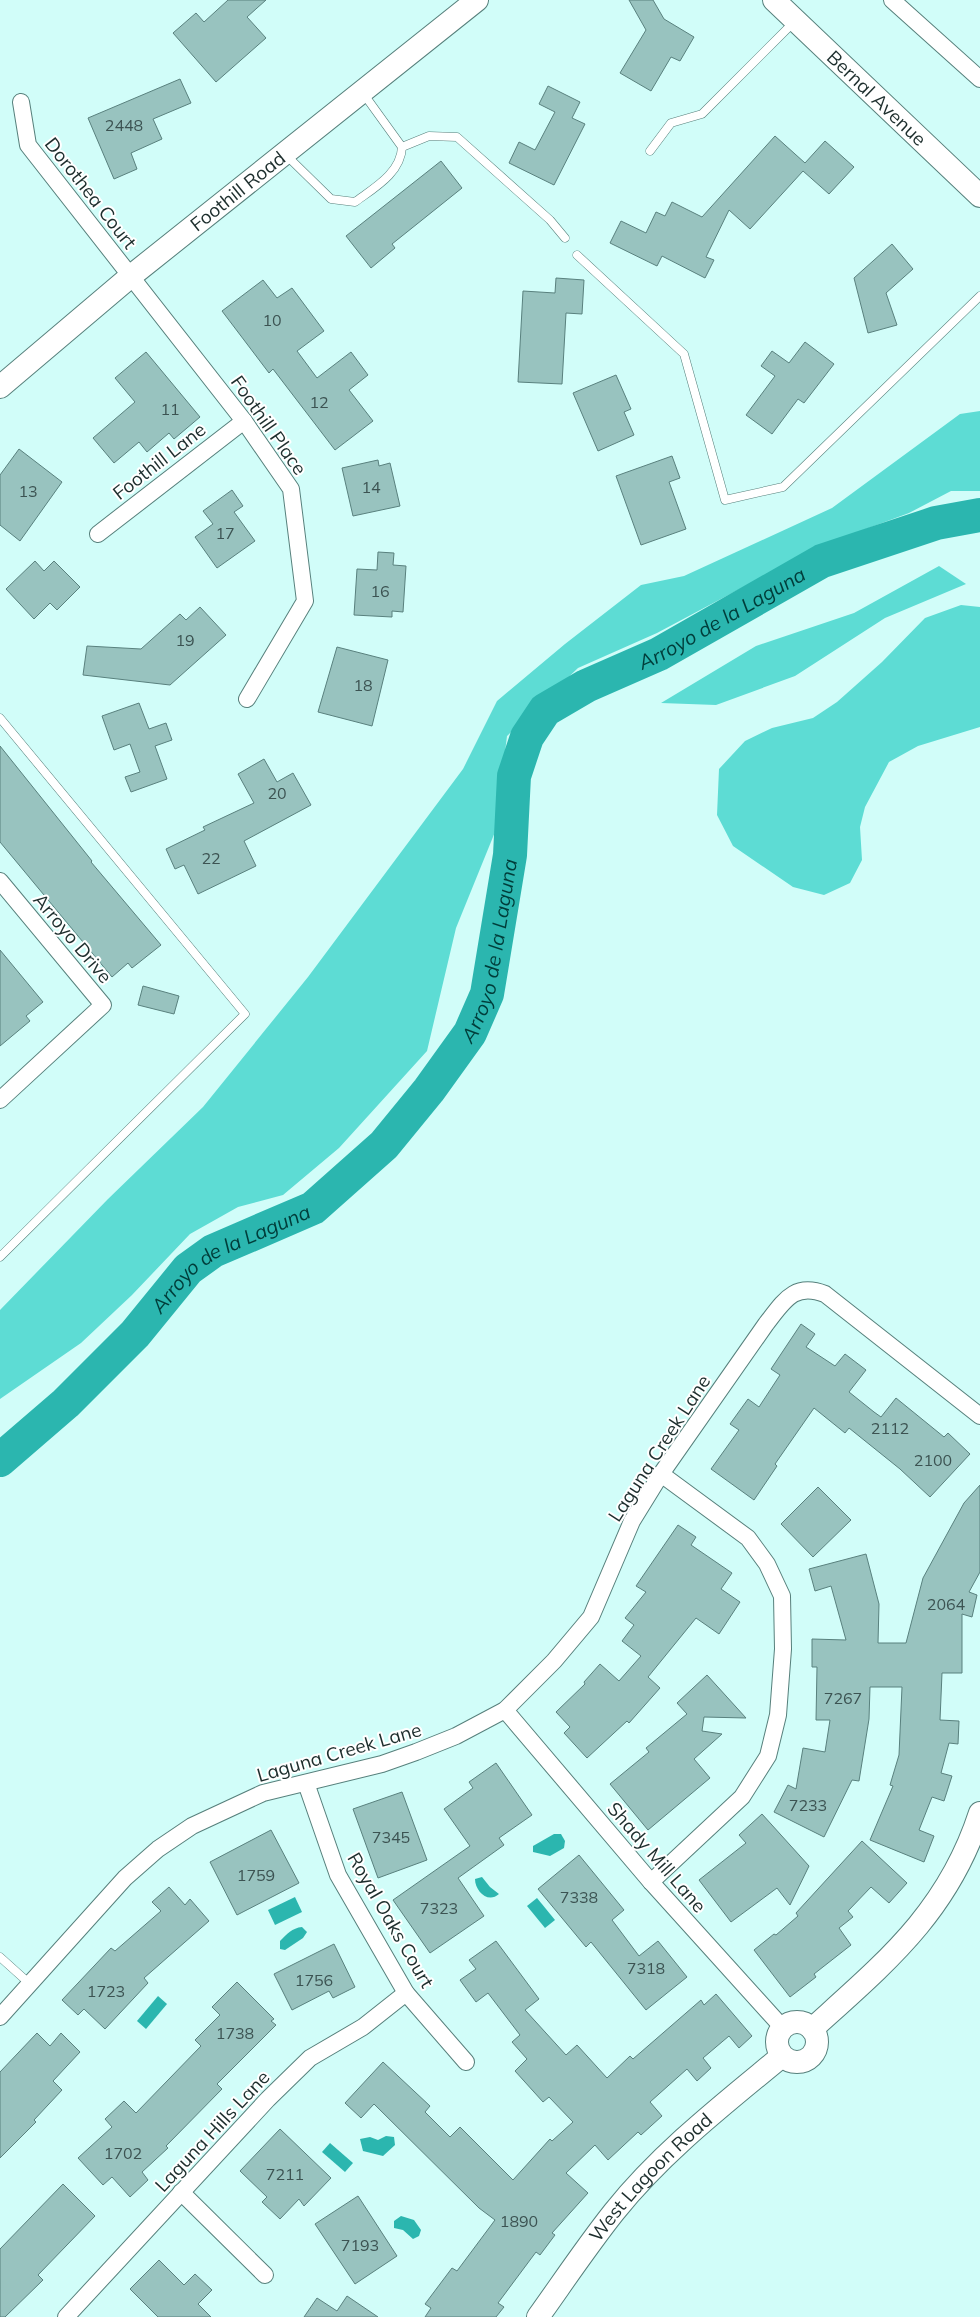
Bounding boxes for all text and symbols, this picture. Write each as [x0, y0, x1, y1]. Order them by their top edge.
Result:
street label: Bernal Avenue [822, 45, 932, 151]
house number: 2448 [105, 115, 143, 135]
street label: Dorothea Court [40, 132, 142, 254]
street label: Foothill Road [185, 146, 290, 236]
house number: 10 [262, 310, 282, 330]
street label: Foothill Place [226, 371, 312, 479]
house number: 12 [309, 392, 329, 412]
house number: 11 [160, 399, 180, 419]
street label: Foothill Lane [108, 417, 210, 505]
house number: 14 [361, 477, 381, 497]
house number: 13 [18, 481, 38, 501]
house number: 17 [215, 523, 235, 543]
water label: Arroyo de la Laguna [633, 561, 809, 675]
house number: 16 [370, 581, 390, 601]
house number: 19 [175, 630, 195, 650]
house number: 18 [353, 675, 373, 695]
house number: 20 [267, 783, 287, 803]
house number: 22 [201, 848, 221, 868]
water label: Arroyo de la Laguna [454, 857, 522, 1048]
street label: Arroyo Drive [28, 888, 118, 988]
water label: Arroyo de la Laguna [144, 1198, 314, 1318]
street label: Laguna Creek Lane [603, 1370, 715, 1526]
house number: 2112 [871, 1418, 909, 1438]
house number: 2100 [914, 1450, 952, 1470]
house number: 2064 [927, 1594, 966, 1614]
house number: 7267 [824, 1688, 862, 1708]
street label: Laguna Creek Lane [254, 1717, 424, 1787]
house number: 7233 [789, 1795, 827, 1815]
street label: Shady Mill Lane [602, 1797, 712, 1917]
house number: 7345 [372, 1827, 410, 1847]
street label: Royal Oaks Court [342, 1848, 440, 1992]
house number: 1759 [237, 1865, 275, 1885]
house number: 7338 [560, 1887, 598, 1907]
house number: 7323 [420, 1898, 458, 1918]
house number: 7318 [627, 1958, 665, 1978]
house number: 1756 [295, 1970, 333, 1990]
house number: 1723 [87, 1981, 125, 2001]
house number: 1738 [216, 2023, 254, 2043]
street label: Laguna Hills Lane [150, 2065, 274, 2197]
street label: West Lagoon Road [584, 2107, 717, 2246]
house number: 1702 [104, 2143, 142, 2163]
house number: 7211 [266, 2164, 304, 2184]
house number: 1890 [500, 2211, 538, 2231]
house number: 7193 [341, 2235, 379, 2255]

